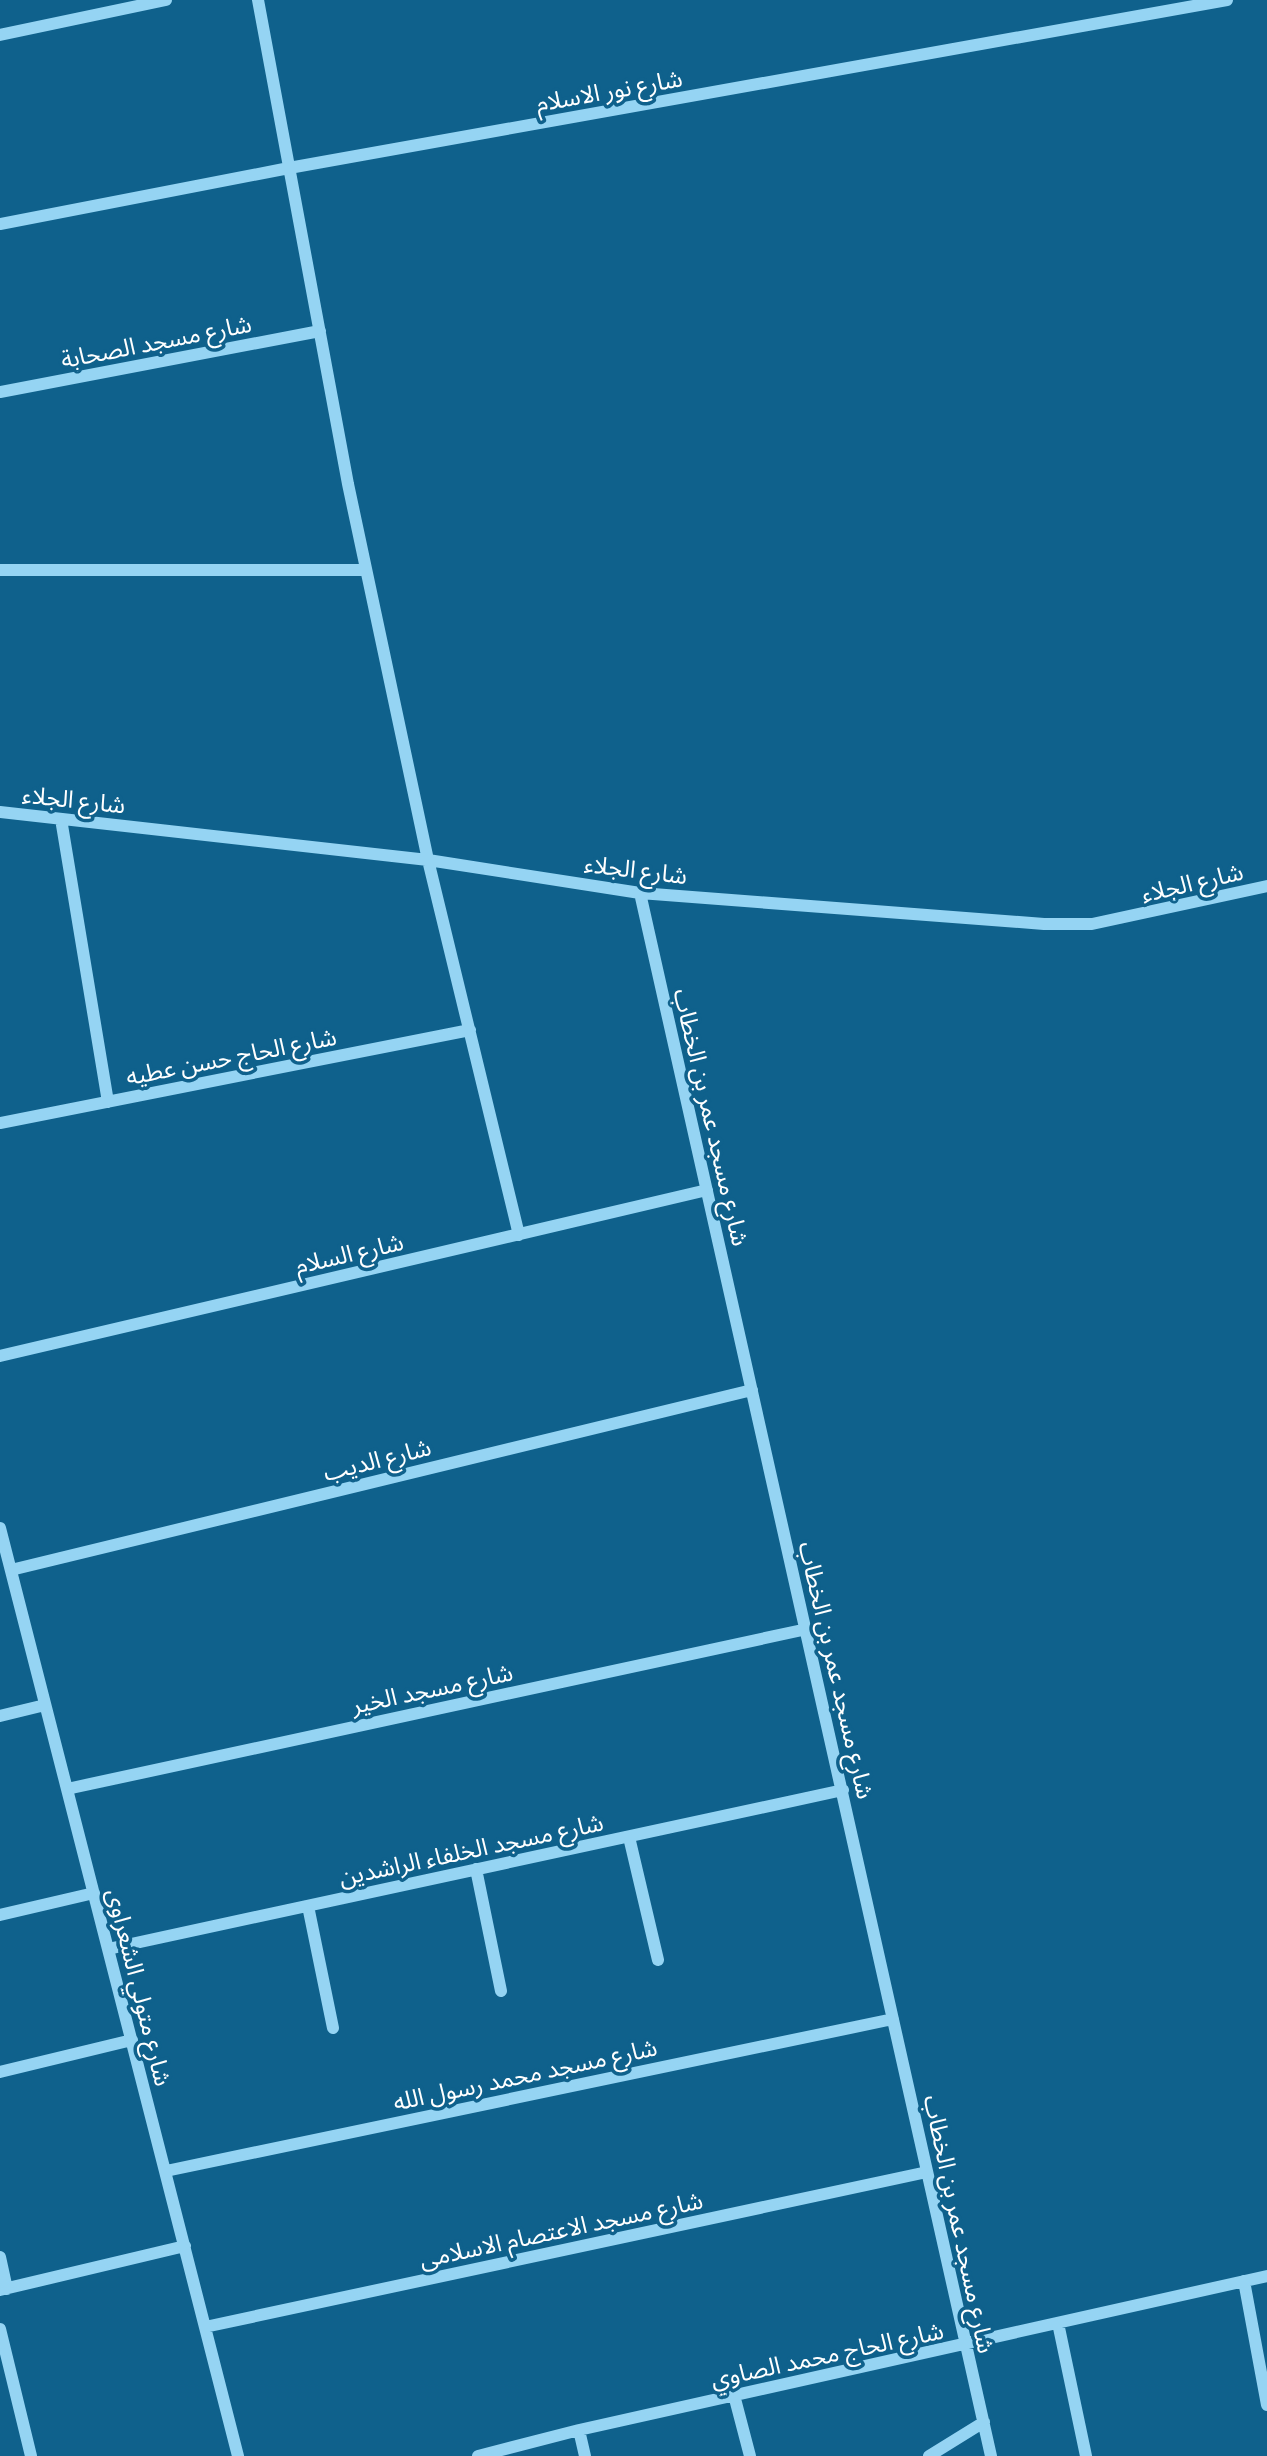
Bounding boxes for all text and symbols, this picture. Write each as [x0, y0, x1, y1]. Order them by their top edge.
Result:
street label: شارع نور الاسلام [533, 59, 685, 122]
street label: شارع مسجد الصحابة [58, 305, 254, 377]
street label: شارع الجلاء [21, 776, 127, 822]
street label: شارع الجلاء [582, 845, 690, 893]
street label: شارع الجلاء [1138, 853, 1246, 911]
street label: شارع مسجد عمر بن الخطاب [665, 985, 759, 1249]
street label: شارع الحاج حسن عطيه [123, 1018, 339, 1094]
street label: شارع السلام [291, 1223, 407, 1284]
street label: شارع الديب [319, 1428, 435, 1490]
street label: شارع مسجد عمر بن الخطاب [790, 1538, 884, 1802]
street label: شارع مسجد الخير [347, 1653, 516, 1723]
street label: شارع مسجد الخلفاء الراشدين [335, 1803, 607, 1895]
street label: شارع متولي الشعراوى [97, 1884, 182, 2090]
street label: شارع مسجد محمد رسول الله [390, 2028, 660, 2120]
street label: شارع مسجد عمر بن الخطاب [915, 2091, 1005, 2357]
street label: شارع مسجد الاعتصام الاسلامى [416, 2181, 706, 2278]
street label: شارع الحاج محمد الصاوي [707, 2312, 947, 2398]

